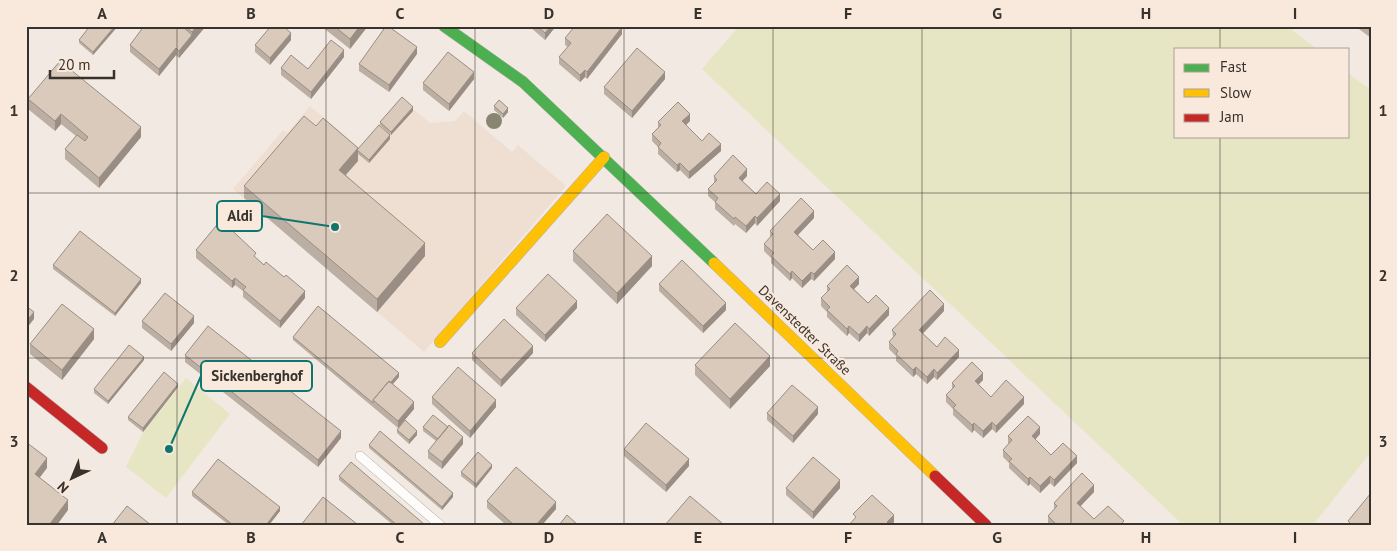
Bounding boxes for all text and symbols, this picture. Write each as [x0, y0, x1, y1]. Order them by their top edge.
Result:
text: A [97, 3, 107, 23]
text: B [246, 3, 256, 23]
text: C [396, 3, 405, 23]
text: D [544, 3, 554, 23]
text: E [694, 3, 702, 23]
text: F [844, 3, 852, 23]
text: G [992, 3, 1002, 23]
text: H [1141, 3, 1151, 23]
text: I [1293, 3, 1297, 23]
scale bar [50, 48, 114, 80]
legend [1174, 48, 1350, 138]
text: 20 m [58, 55, 91, 74]
text: Fast [1220, 57, 1247, 76]
text: Slow [1220, 83, 1251, 102]
text: 1 [9, 100, 19, 120]
text: 1 [1378, 100, 1388, 120]
text: Jam [1219, 107, 1244, 126]
callout: Aldi [217, 201, 262, 231]
text: Aldi [227, 206, 253, 225]
text: 2 [9, 265, 19, 285]
text: 2 [1378, 265, 1388, 285]
street label: Davenstedter Straße [755, 281, 855, 379]
callout: Sickenberghof [201, 361, 312, 391]
text: Sickenberghof [211, 366, 304, 385]
text: 3 [9, 431, 19, 451]
text: 3 [1378, 431, 1388, 451]
north arrow [48, 454, 98, 504]
text: N [53, 478, 73, 497]
text: A [97, 527, 107, 547]
text: B [246, 527, 256, 547]
text: C [396, 527, 405, 547]
text: D [544, 527, 554, 547]
text: E [694, 527, 702, 547]
text: F [844, 527, 852, 547]
text: G [992, 527, 1002, 547]
text: H [1141, 527, 1151, 547]
text: I [1293, 527, 1297, 547]

